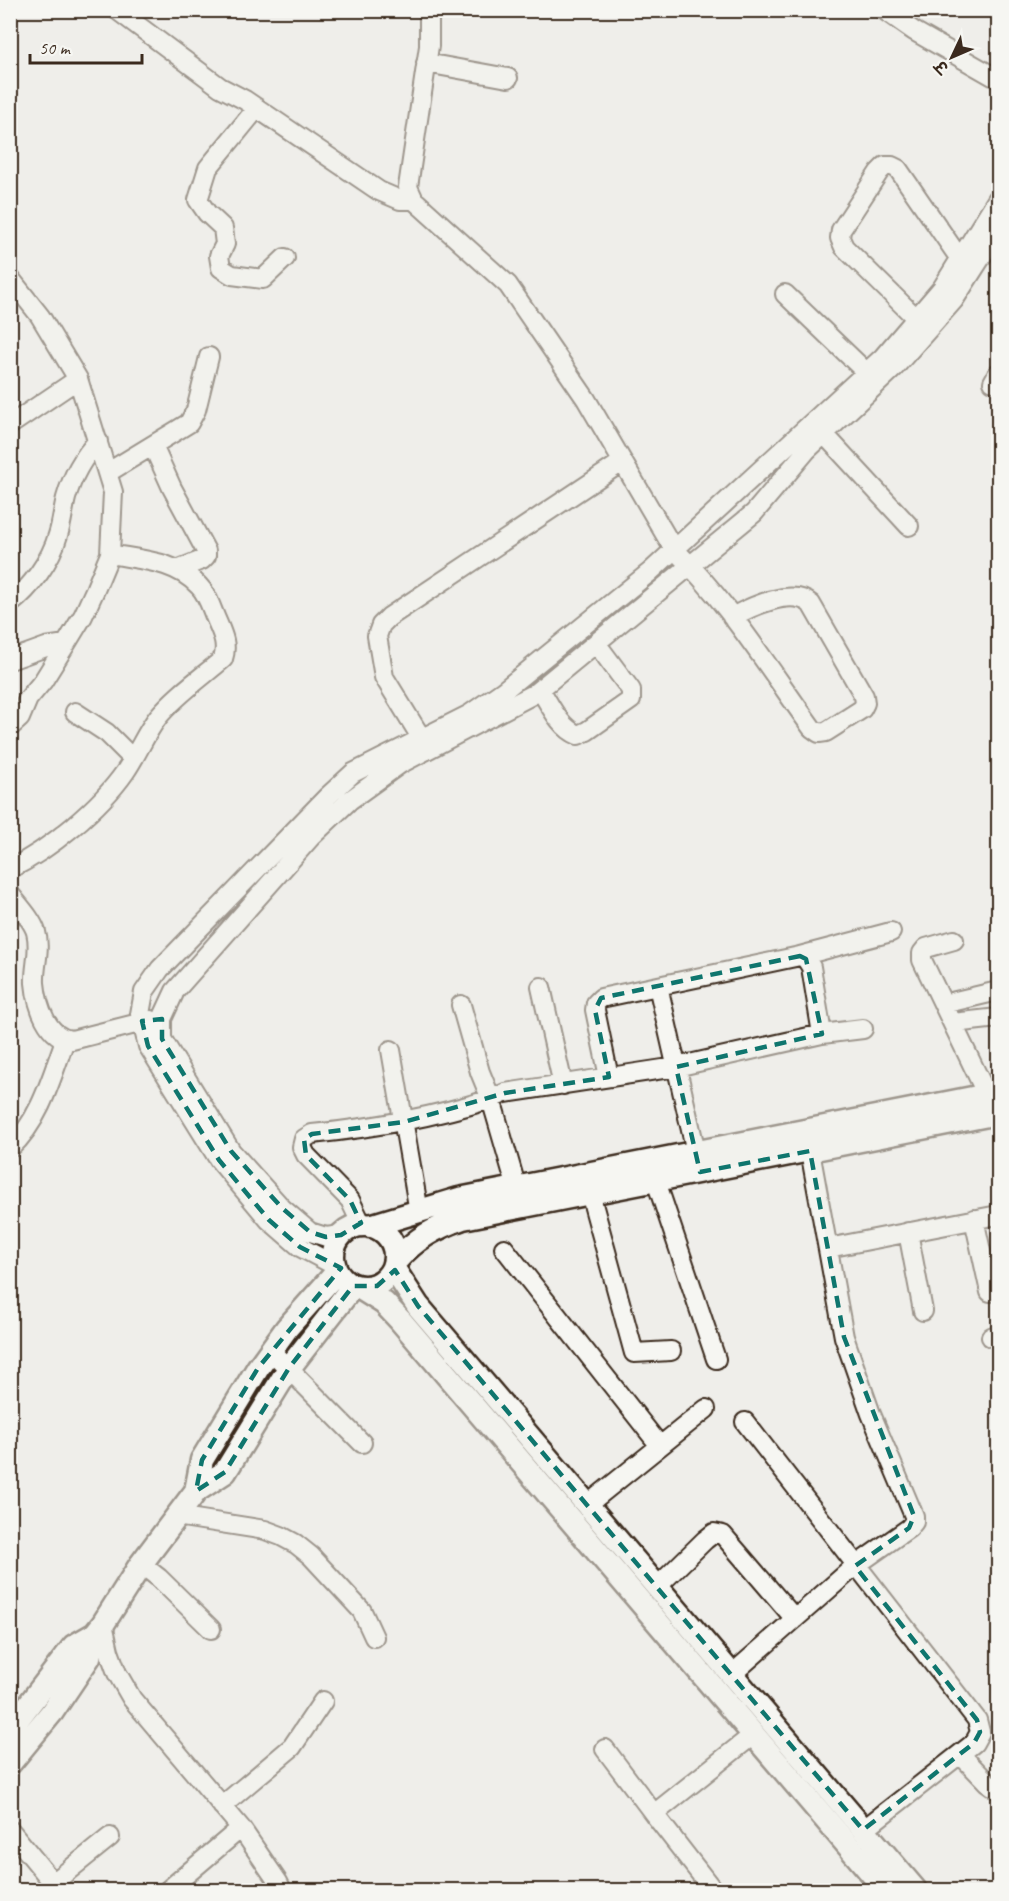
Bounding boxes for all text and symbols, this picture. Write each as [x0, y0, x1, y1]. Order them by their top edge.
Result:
scale bar [30, 27, 142, 65]
north arrow [922, 27, 982, 87]
text: 50 m [39, 37, 72, 59]
text: उ [930, 55, 954, 79]

